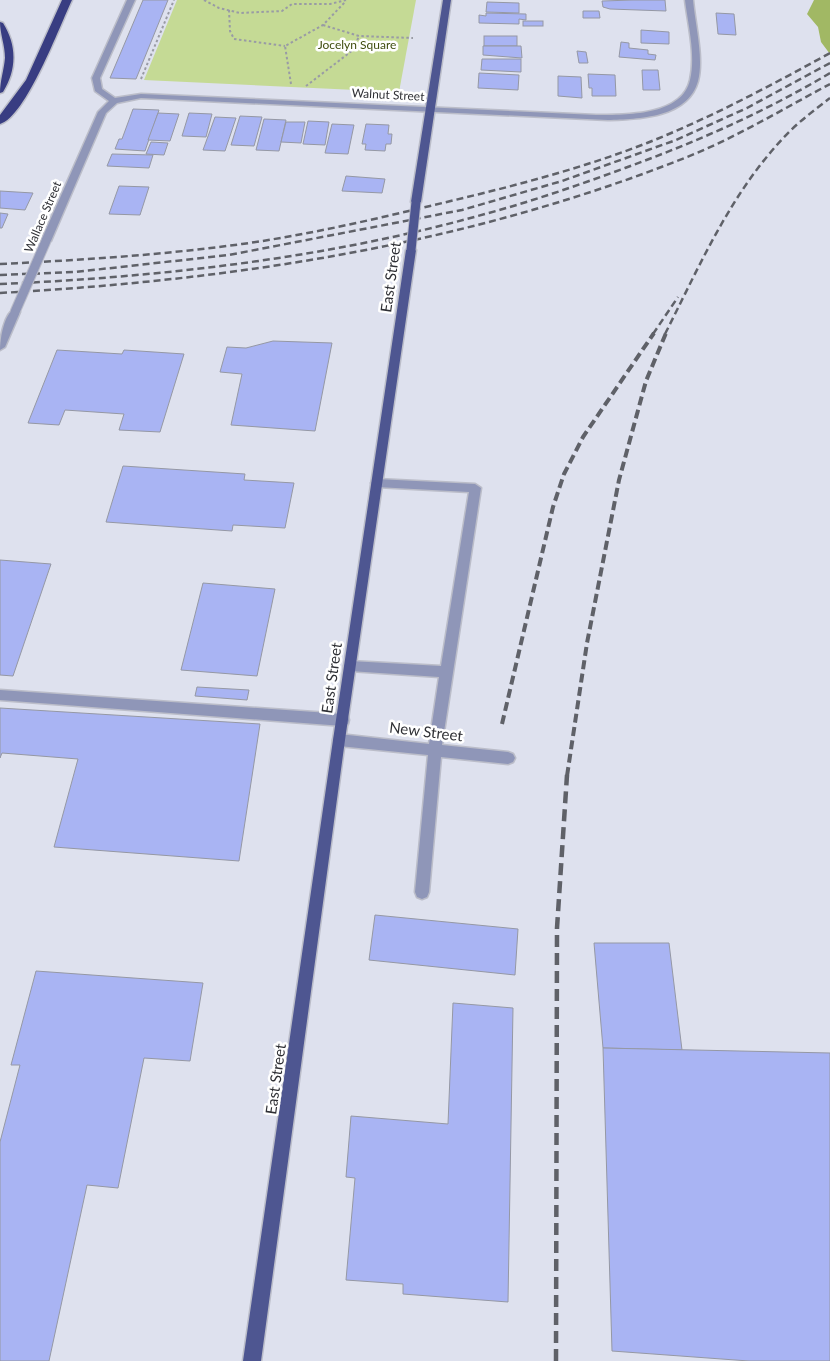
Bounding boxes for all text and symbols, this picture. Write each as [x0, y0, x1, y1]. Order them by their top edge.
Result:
park label: Jocelyn Square [318, 37, 396, 52]
street label: Walnut Street [351, 85, 426, 104]
street label: Wallace Street [21, 178, 65, 255]
street label: East Street [376, 240, 404, 313]
street label: East Street [317, 641, 345, 714]
street label: New Street [388, 718, 464, 745]
street label: East Street [261, 1042, 289, 1115]

